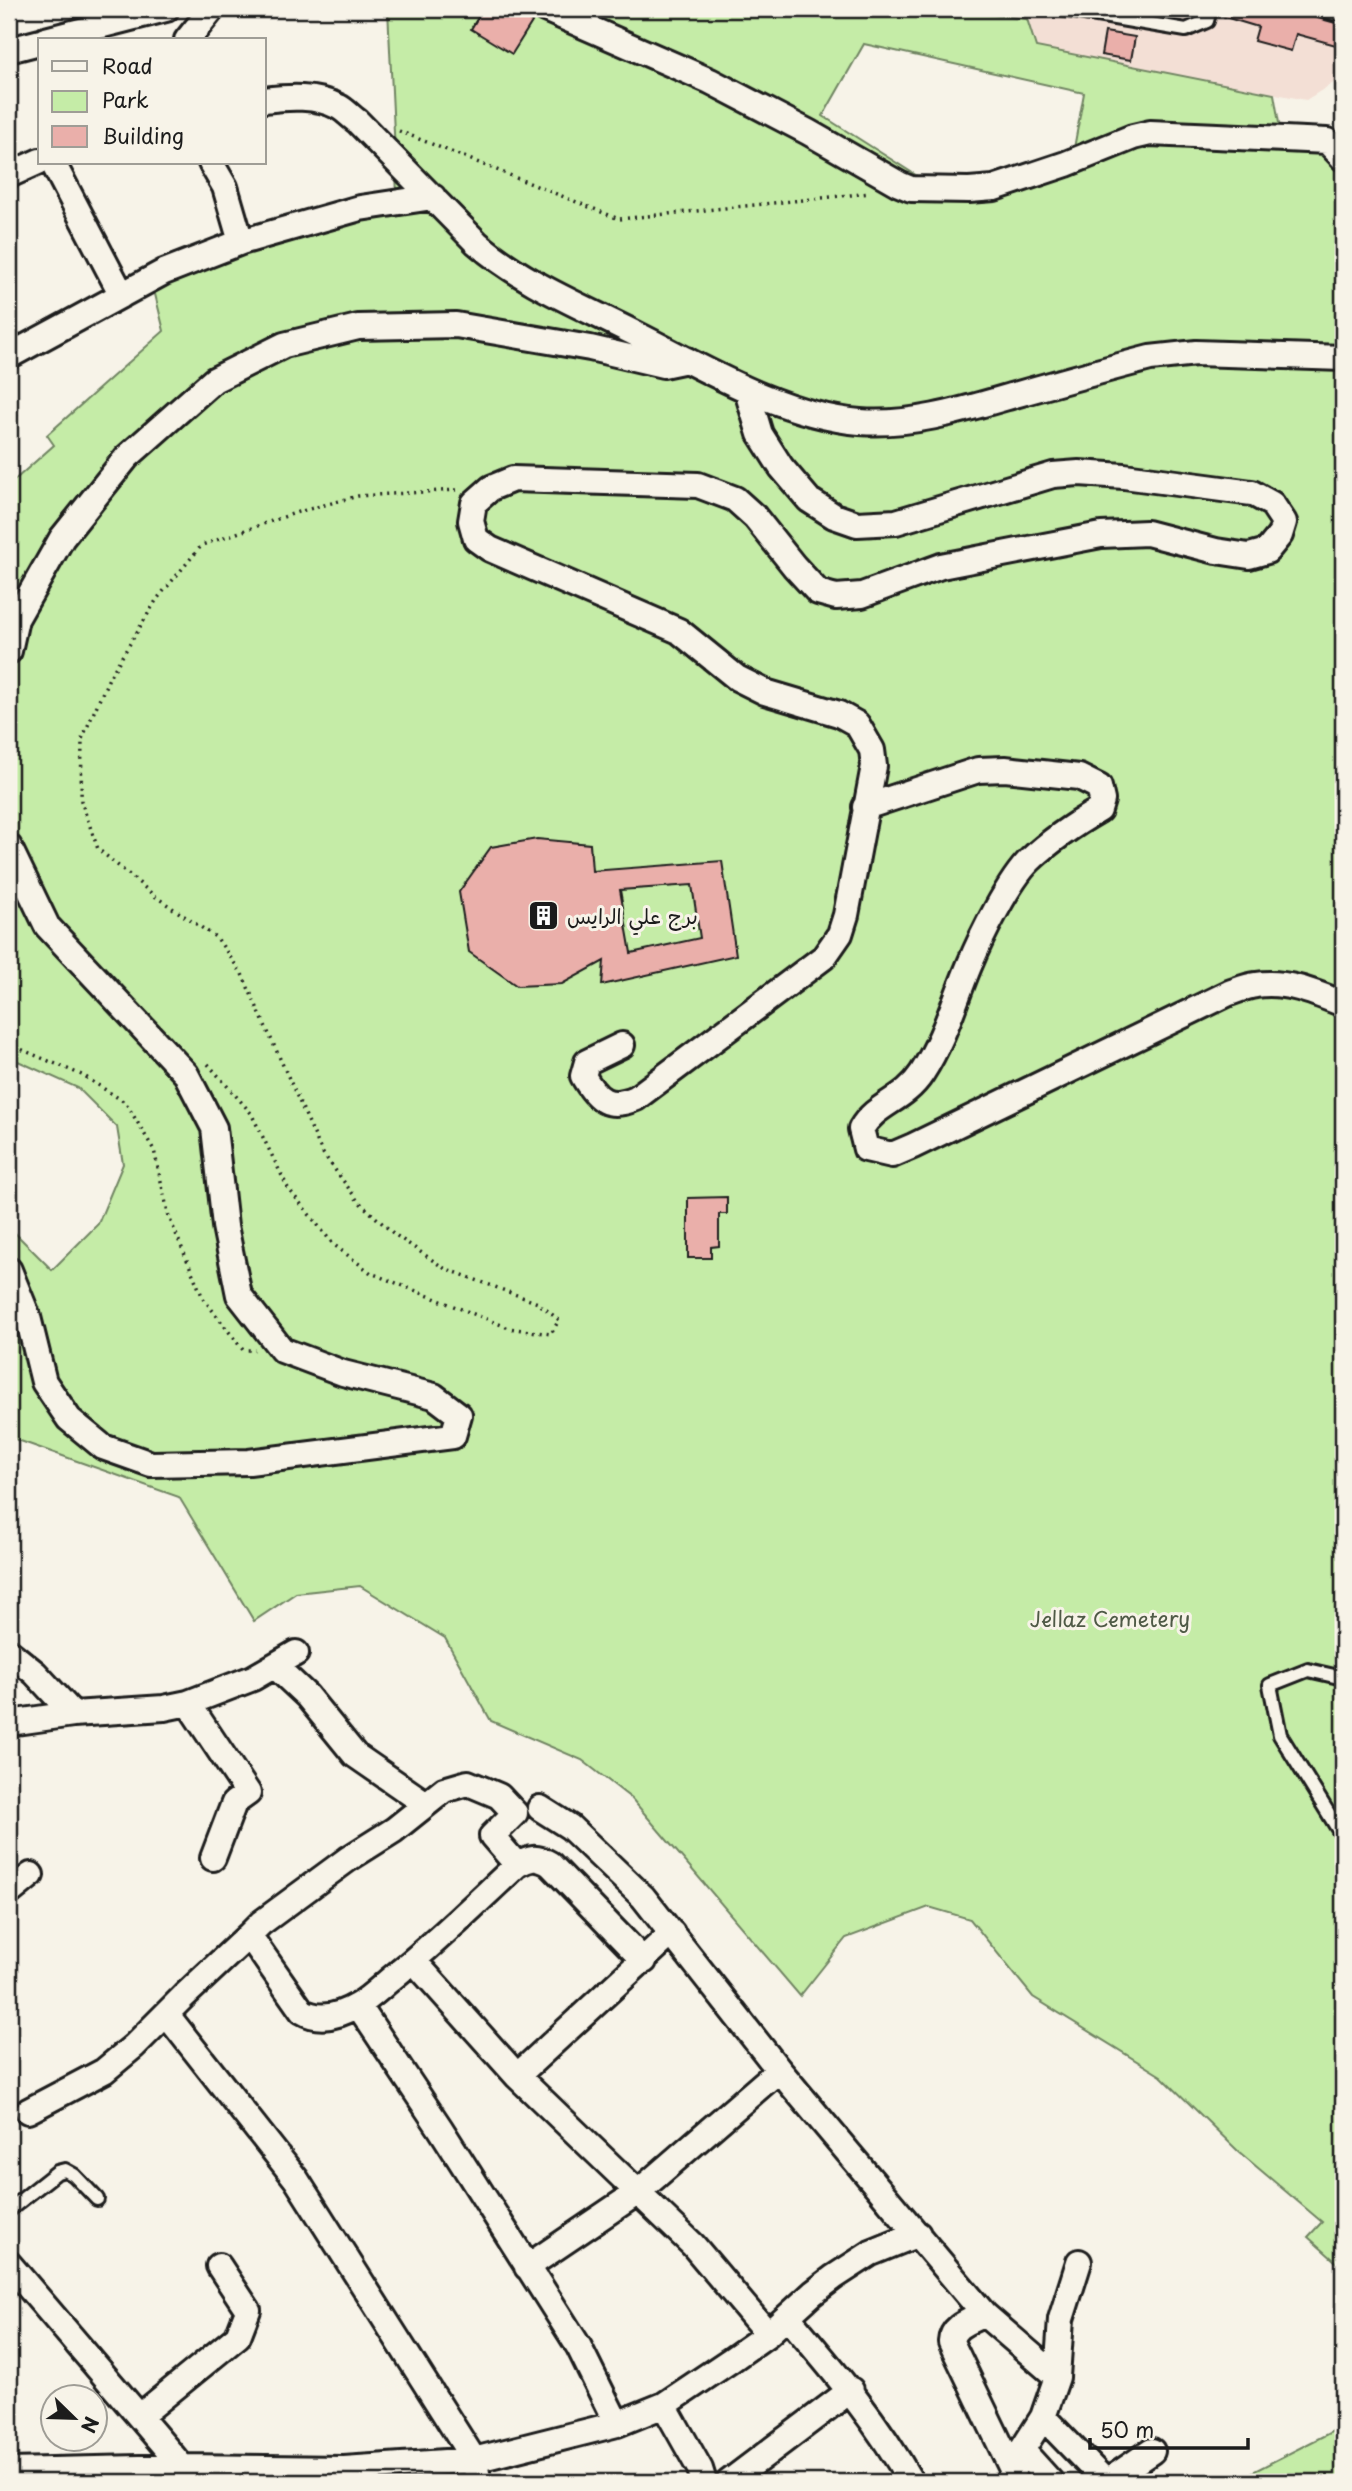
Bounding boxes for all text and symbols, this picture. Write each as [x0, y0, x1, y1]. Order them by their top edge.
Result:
legend [38, 38, 266, 164]
text: Road [102, 49, 153, 81]
text: Park [102, 83, 149, 115]
text: Building [102, 119, 184, 151]
building icon: برج علي الرايس [527, 898, 561, 932]
place label: برج علي الرايس [567, 899, 698, 936]
park label: Jellaz Cemetery [1030, 1602, 1190, 1634]
north arrow [38, 2382, 108, 2452]
scale bar [1090, 2407, 1247, 2451]
text: N [75, 2413, 106, 2437]
text: 50 m [1100, 2413, 1154, 2445]

